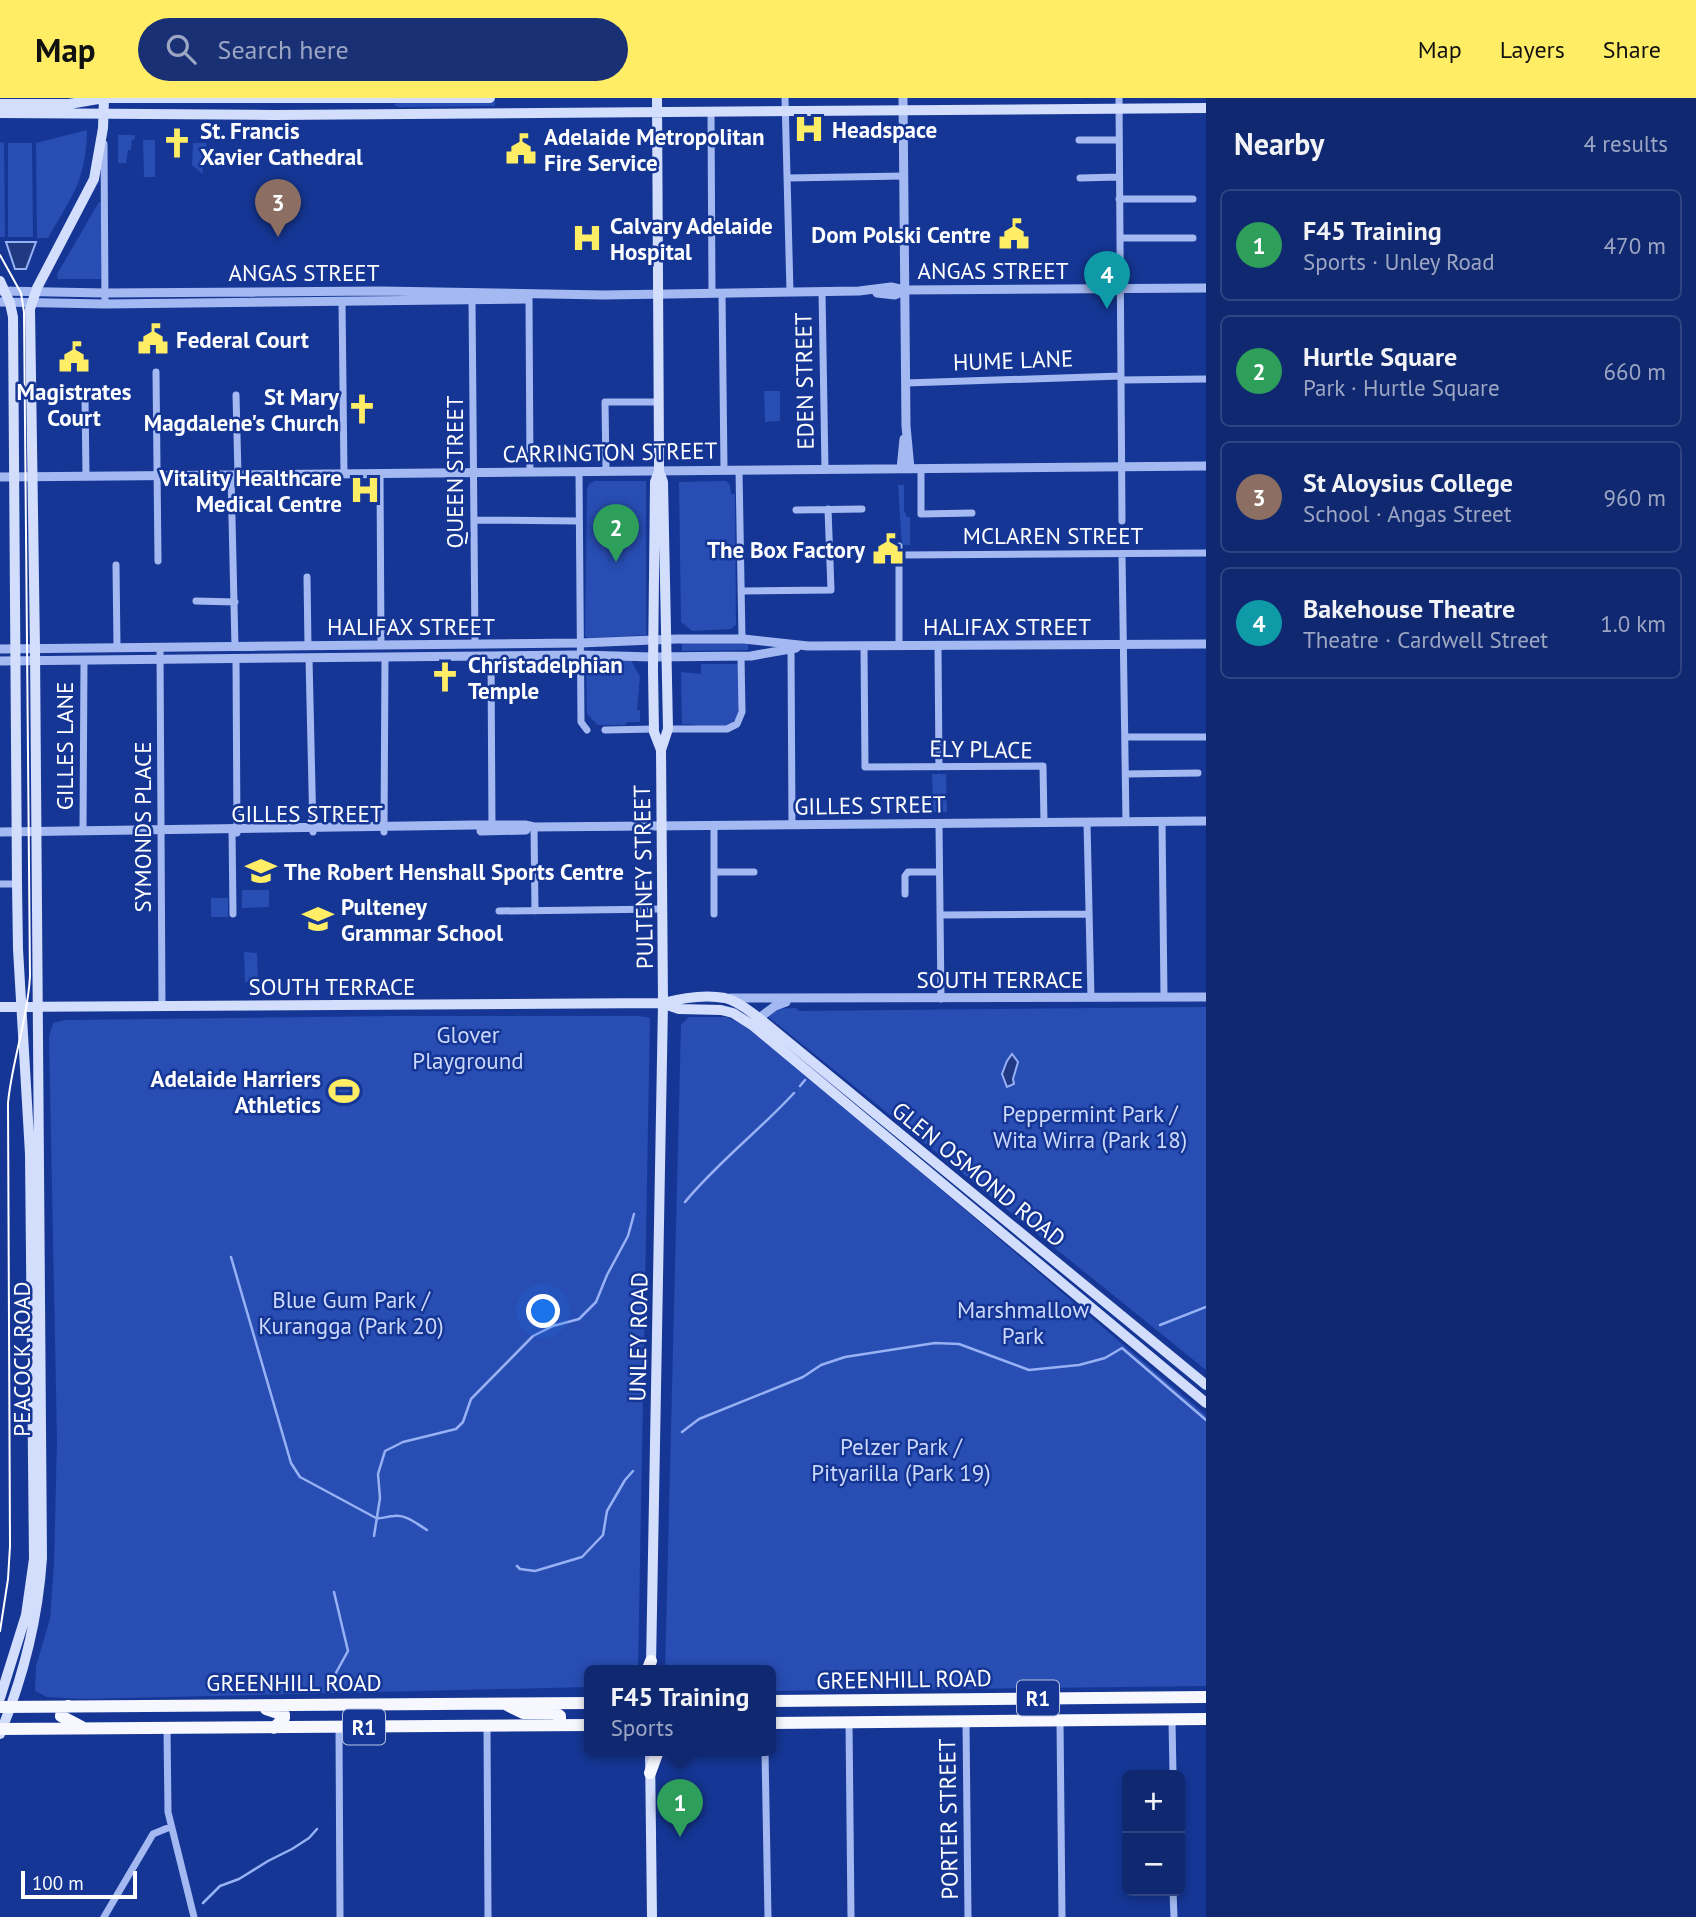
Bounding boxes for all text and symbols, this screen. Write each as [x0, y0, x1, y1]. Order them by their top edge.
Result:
search box [138, 18, 628, 81]
text: Map [35, 28, 96, 71]
icon: search [162, 30, 200, 68]
text: Search here [218, 33, 349, 66]
text: Map [1418, 34, 1462, 65]
text: Layers [1500, 34, 1565, 65]
text: Share [1603, 34, 1661, 65]
hospital icon: Headspace [792, 112, 826, 146]
place label: Headspace [832, 115, 937, 144]
place label: St. Francis Xavier Cathedral [200, 116, 363, 171]
place label: Adelaide Metropolitan Fire Service [544, 122, 764, 177]
text: Nearby [1234, 124, 1324, 163]
church icon: St. Francis Xavier Cathedral [160, 126, 194, 160]
text: 4 results [1584, 129, 1668, 158]
public building icon: Adelaide Metropolitan Fire Service [504, 132, 538, 166]
pin: 3 [255, 179, 301, 237]
place label: Calvary Adelaide Hospital [610, 211, 773, 266]
text: F45 Training [1303, 214, 1442, 247]
public building icon: Dom Polski Centre [997, 217, 1031, 251]
place label: Dom Polski Centre [811, 220, 991, 249]
hospital icon: Calvary Adelaide Hospital [570, 221, 604, 255]
text: 1 [1252, 231, 1266, 260]
text: 470 m [1604, 231, 1666, 260]
text: Sports · Unley Road [1303, 247, 1495, 276]
pin: 4 [1084, 251, 1130, 309]
street label: ANGAS STREET [918, 256, 1069, 285]
street label: ANGAS STREET [229, 258, 380, 287]
street label: EDEN STREET [788, 312, 820, 450]
public building icon: Federal Court [136, 322, 170, 356]
place label: Federal Court [176, 325, 309, 354]
public building icon: Magistrates Court [57, 340, 91, 374]
text: Hurtle Square [1303, 340, 1457, 373]
street label: HUME LANE [952, 343, 1074, 377]
text: 2 [1252, 357, 1266, 386]
text: 660 m [1604, 357, 1666, 386]
text: Park · Hurtle Square [1303, 373, 1500, 402]
place label: Magistrates Court [17, 377, 132, 432]
place label: St Mary Magdalene's Church [144, 382, 340, 437]
church icon: St Mary Magdalene's Church [345, 392, 379, 426]
street label: QUEEN STREET [440, 395, 469, 549]
street label: CARRINGTON STREET [502, 436, 718, 468]
place label: Vitality Healthcare Medical Centre [159, 463, 342, 518]
text: St Aloysius College [1303, 466, 1513, 499]
hospital icon: Vitality Healthcare Medical Centre [348, 473, 382, 507]
text: 3 [1252, 483, 1266, 512]
text: 960 m [1604, 483, 1666, 512]
text: School · Angas Street [1303, 499, 1512, 528]
pin: 2 [593, 504, 639, 562]
street label: MCLAREN STREET [963, 521, 1143, 550]
public building icon: The Box Factory [871, 532, 905, 566]
place label: The Box Factory [707, 535, 866, 564]
text: Bakehouse Theatre [1303, 592, 1515, 625]
text: 4 [1252, 609, 1266, 638]
text: 1.0 km [1600, 609, 1666, 638]
street label: HALIFAX STREET [327, 612, 495, 641]
street label: HALIFAX STREET [923, 612, 1091, 641]
text: Theatre · Cardwell Street [1303, 625, 1548, 654]
place label: Christadelphian Temple [468, 650, 623, 705]
church icon: Christadelphian Temple [428, 660, 462, 694]
street label: GILLES LANE [50, 682, 79, 810]
street label: ELY PLACE [929, 734, 1033, 764]
street label: SYMONDS PLACE [128, 741, 157, 913]
street label: PULTENEY STREET [627, 784, 659, 969]
street label: GILLES STREET [794, 789, 946, 821]
street label: GILLES STREET [231, 799, 383, 828]
school or university icon: The Robert Henshall Sports Centre [244, 854, 278, 888]
place label: The Robert Henshall Sports Centre [284, 857, 624, 886]
place label: Pulteney Grammar School [341, 892, 503, 947]
school or university icon: Pulteney Grammar School [301, 902, 335, 936]
street label: SOUTH TERRACE [917, 965, 1083, 994]
street label: SOUTH TERRACE [249, 972, 415, 1001]
park label: Glover Playground [412, 1020, 524, 1075]
place label: Adelaide Harriers Athletics [151, 1064, 321, 1119]
sports icon: Adelaide Harriers Athletics [327, 1074, 361, 1108]
street label: GLEN OSMOND ROAD [886, 1095, 1072, 1253]
park label: Peppermint Park / Wita Wirra (Park 18) [993, 1099, 1187, 1154]
street label: UNLEY ROAD [622, 1272, 654, 1402]
street label: PEACOCK ROAD [7, 1281, 36, 1437]
park label: Blue Gum Park / Kurangga (Park 20) [258, 1285, 444, 1340]
your location [526, 1294, 560, 1328]
park label: Marshmallow Park [957, 1295, 1089, 1350]
park label: Pelzer Park / Pityarilla (Park 19) [811, 1432, 991, 1487]
street label: GREENHILL ROAD [816, 1663, 992, 1695]
popup [584, 1665, 776, 1756]
street label: GREENHILL ROAD [206, 1668, 382, 1697]
text: F45 Training [611, 1680, 749, 1713]
road number: R1 [1017, 1680, 1059, 1716]
road number: R1 [343, 1710, 385, 1744]
text: Sports [611, 1713, 674, 1742]
street label: PORTER STREET [932, 1738, 964, 1900]
map controls [1122, 1770, 1185, 1896]
button: + [1122, 1770, 1185, 1833]
pin: 1 [657, 1779, 703, 1837]
button: − [1122, 1833, 1185, 1896]
scale bar [21, 1868, 136, 1900]
text: 100 m [32, 1871, 84, 1895]

